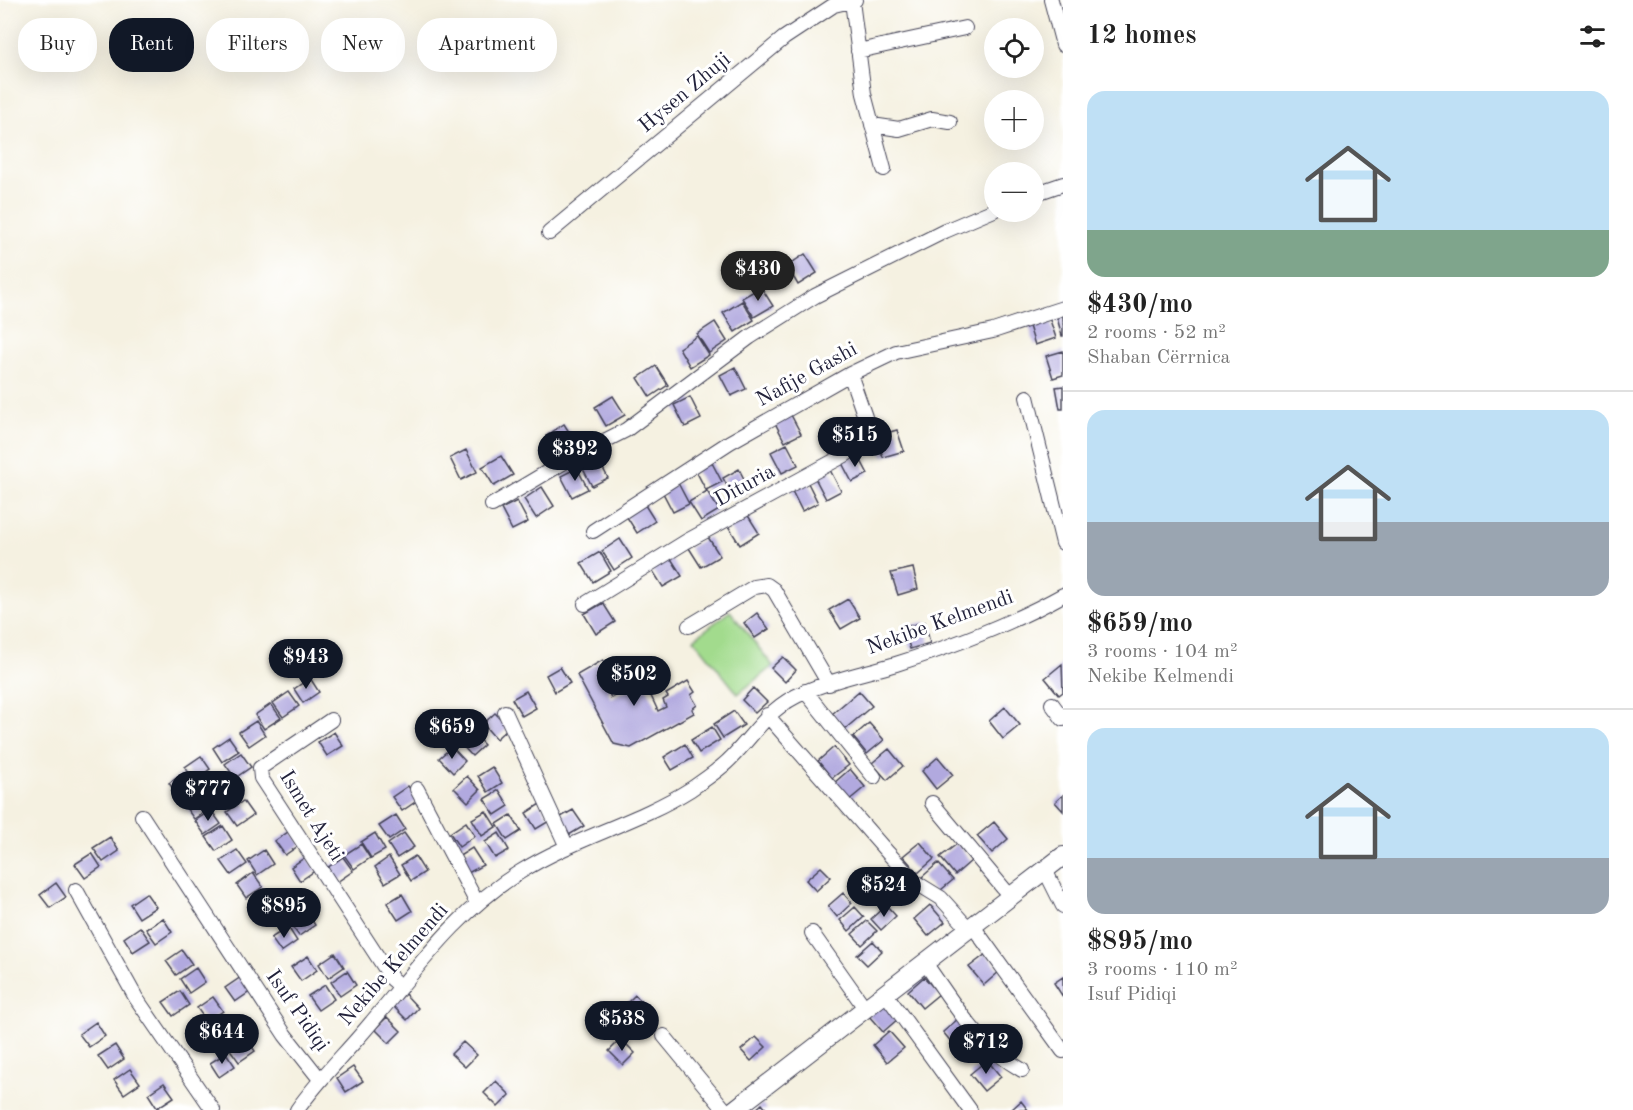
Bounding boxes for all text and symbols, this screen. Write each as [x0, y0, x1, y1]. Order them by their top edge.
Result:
chip: Buy [18, 18, 97, 72]
chip: Rent [109, 18, 194, 72]
chip: Filters [206, 18, 309, 72]
chip: New [321, 18, 405, 72]
chip: Apartment [417, 18, 557, 72]
map controls [984, 18, 1044, 222]
button: locate [984, 18, 1044, 78]
icon: filters [1576, 20, 1609, 53]
text: 12 homes [1087, 23, 1196, 49]
street label: Hysen Zhuji [635, 49, 735, 137]
button: + [984, 90, 1044, 150]
icon: home [1294, 130, 1402, 238]
button: − [984, 162, 1044, 222]
pin: $430 [722, 251, 794, 302]
text: $430 [735, 260, 781, 280]
text: $430/mo [1087, 292, 1193, 318]
text: 2 rooms · 52 m² [1087, 323, 1226, 343]
street label: Nafije Gashi [753, 339, 861, 411]
text: Shaban Cërrnica [1087, 348, 1230, 368]
pin: $515 [819, 417, 891, 468]
text: $515 [832, 426, 878, 446]
pin: $392 [539, 431, 611, 482]
text: $392 [552, 440, 598, 460]
icon: home [1294, 449, 1402, 557]
street label: Dituria [711, 461, 779, 511]
street label: Nekibe Kelmendi [864, 587, 1016, 659]
text: $659/mo [1087, 611, 1193, 637]
pin: $943 [270, 639, 342, 690]
text: 3 rooms · 104 m² [1087, 642, 1237, 662]
text: $943 [283, 648, 329, 668]
pin: $502 [598, 656, 670, 707]
text: $502 [611, 665, 657, 685]
text: Nekibe Kelmendi [1087, 667, 1234, 687]
pin: $659 [416, 709, 488, 760]
text: $659 [429, 718, 475, 738]
street label: Ismet Ajeti [275, 767, 347, 865]
icon: home [1294, 767, 1402, 875]
pin: $777 [172, 771, 244, 822]
text: $777 [185, 780, 231, 800]
pin: $524 [848, 867, 920, 918]
text: $524 [861, 876, 907, 896]
pin: $895 [248, 888, 320, 939]
text: $895 [261, 897, 307, 917]
street label: Nekibe Kelmendi [335, 900, 453, 1030]
text: $895/mo [1087, 929, 1193, 955]
text: 3 rooms · 110 m² [1087, 960, 1237, 980]
street label: Isuf Pidiqi [261, 966, 333, 1056]
text: Isuf Pidiqi [1087, 985, 1177, 1005]
pin: $538 [586, 1001, 658, 1052]
text: $538 [599, 1010, 645, 1030]
pin: $644 [186, 1014, 258, 1065]
text: $644 [199, 1023, 245, 1043]
pin: $712 [950, 1024, 1022, 1075]
text: $712 [963, 1033, 1009, 1053]

